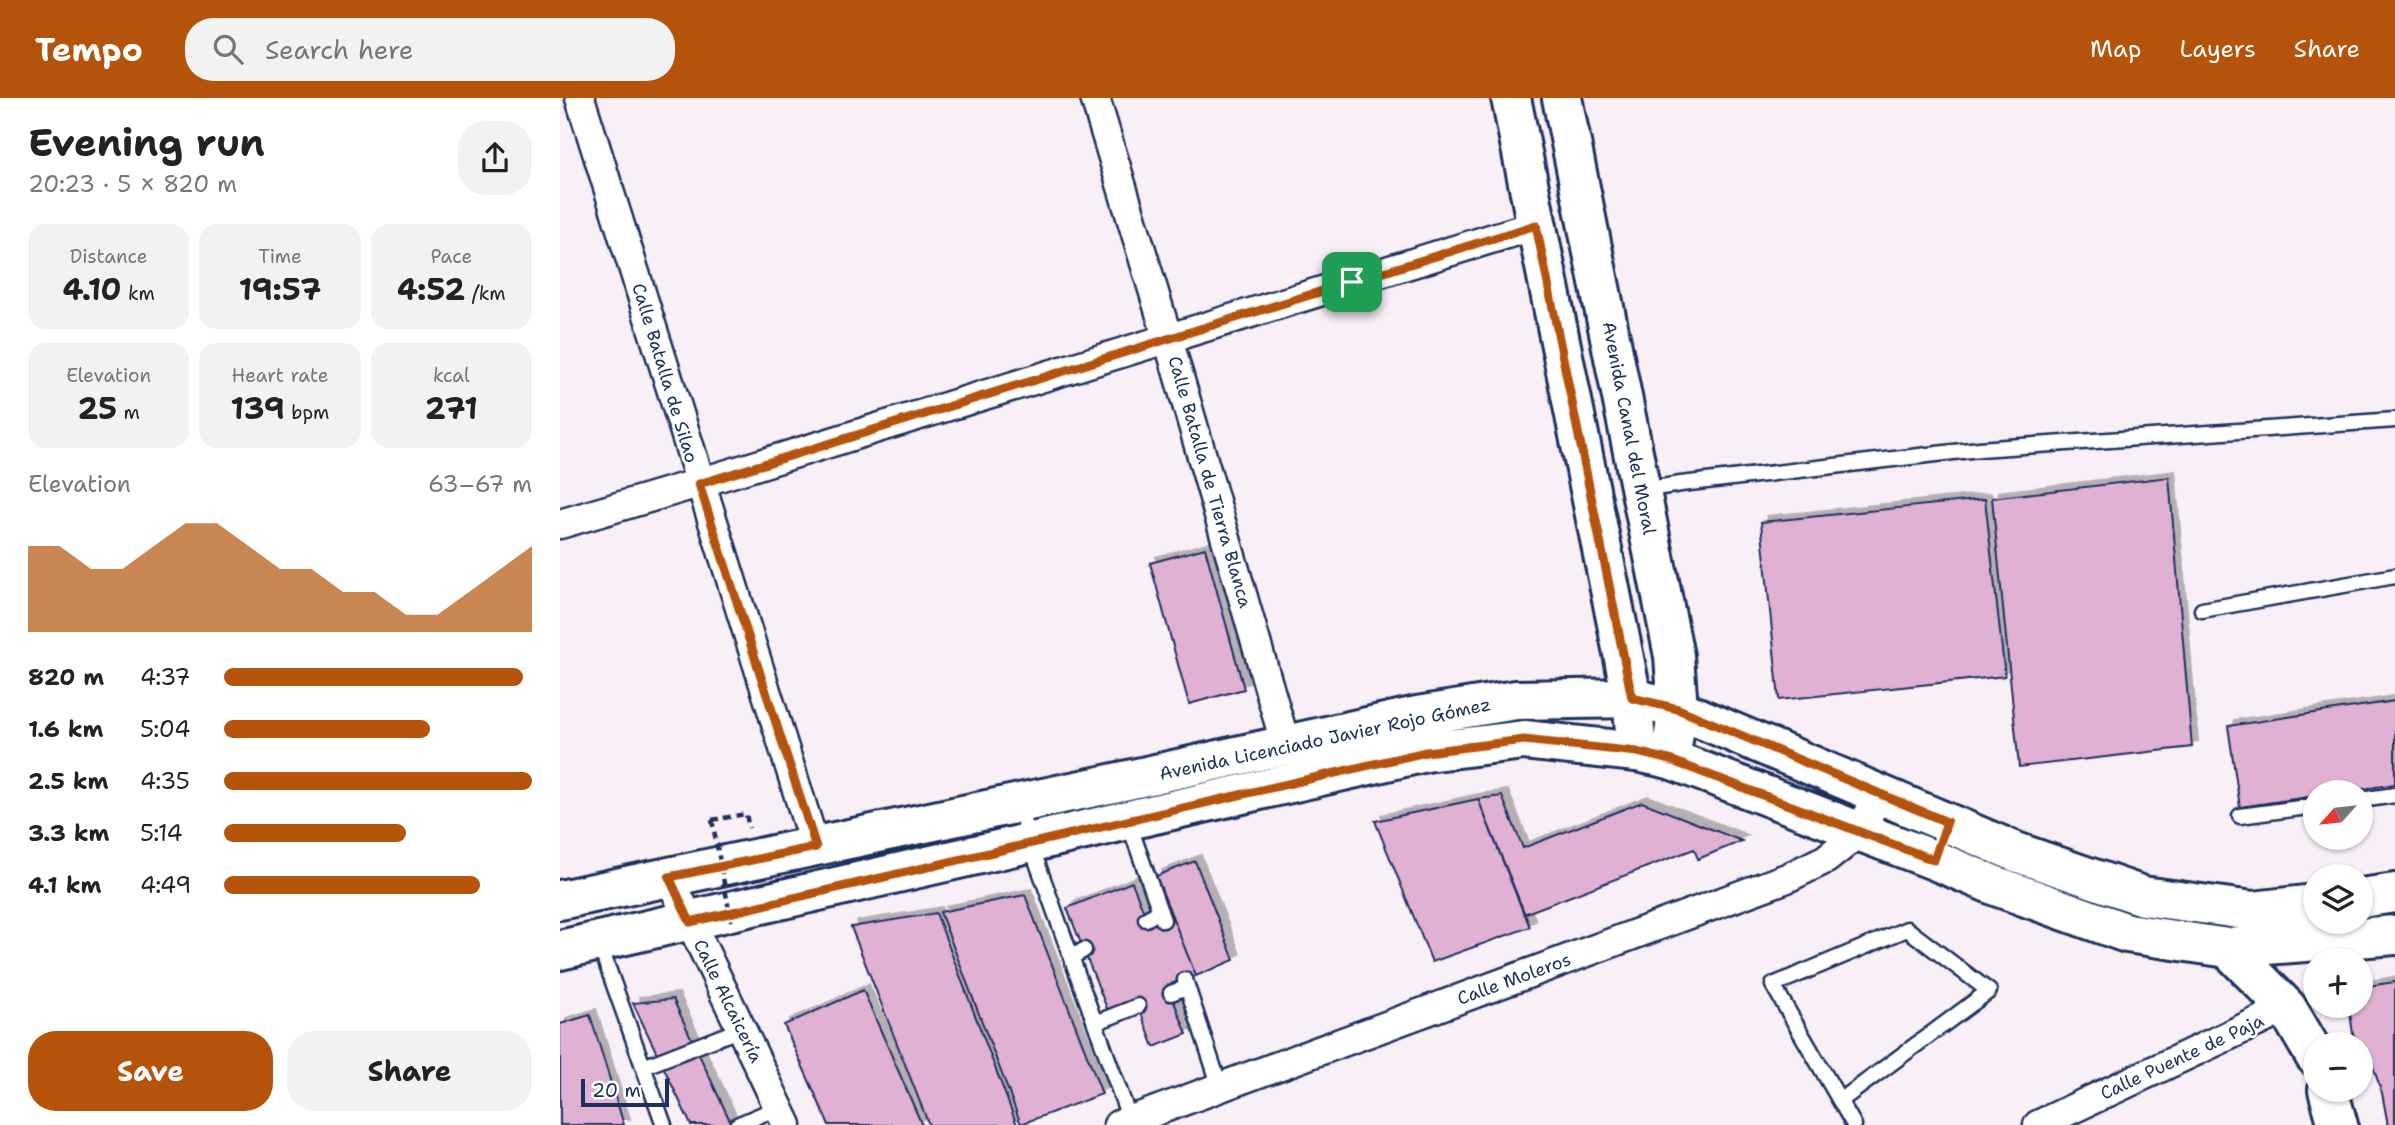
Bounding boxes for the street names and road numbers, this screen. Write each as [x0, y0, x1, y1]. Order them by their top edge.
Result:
street label: Calle Batalla de Silao [626, 280, 704, 466]
street label: Avenida Canal del Moral [1597, 319, 1662, 537]
street label: Calle Batalla de Tierra Blanca [1162, 353, 1258, 611]
street label: Avenida Licenciado Javier Rojo Gómez [1157, 692, 1493, 786]
street label: Calle Alcaicería [688, 935, 768, 1067]
street label: Calle Moleros [1454, 947, 1574, 1011]
street label: Calle Puente de Paja [2096, 1009, 2268, 1105]

